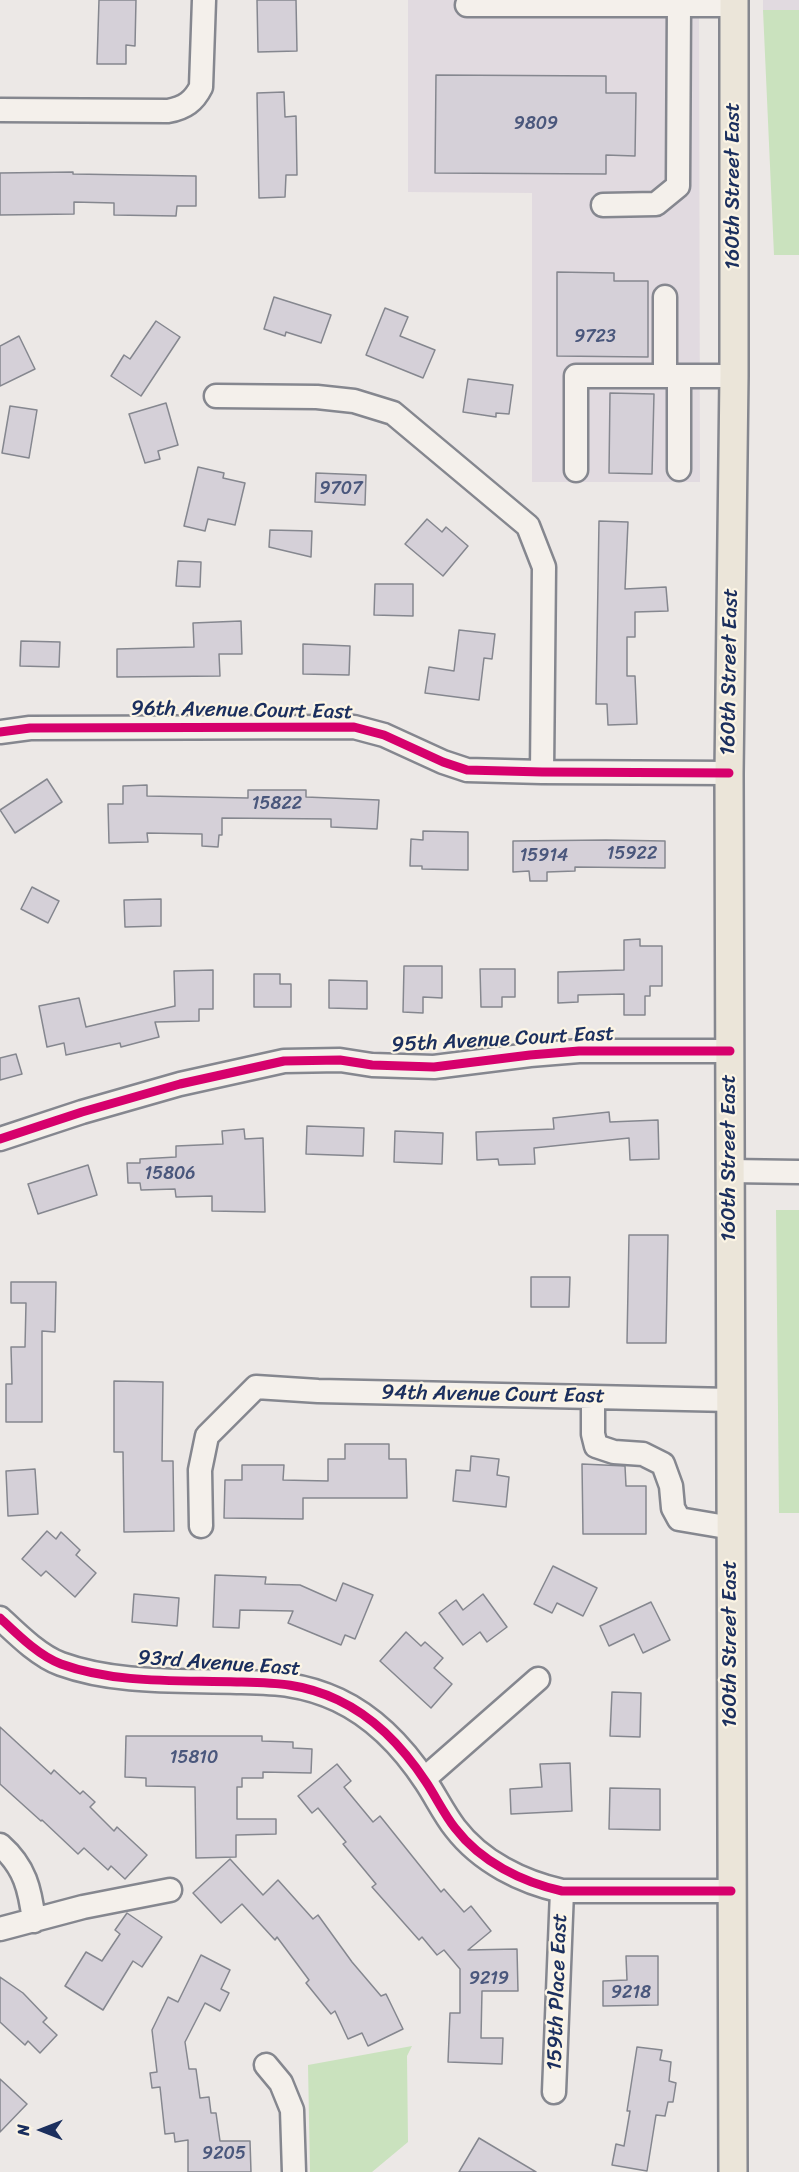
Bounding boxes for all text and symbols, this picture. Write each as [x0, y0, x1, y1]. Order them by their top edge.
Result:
street label: 160th Street East [721, 102, 747, 270]
house number: 9809 [514, 113, 558, 135]
house number: 9723 [574, 326, 616, 348]
house number: 9707 [320, 478, 362, 500]
street label: 160th Street East [716, 588, 744, 756]
street label: 96th Avenue Court East [131, 696, 353, 726]
house number: 15822 [252, 793, 302, 815]
house number: 15922 [607, 843, 657, 865]
house number: 15914 [520, 845, 568, 867]
street label: 95th Avenue Court East [391, 1022, 615, 1058]
street label: 160th Street East [717, 1074, 743, 1242]
house number: 15806 [144, 1163, 196, 1185]
street label: 94th Avenue Court East [381, 1380, 605, 1410]
street label: 160th Street East [718, 1560, 744, 1728]
street label: 93rd Avenue East [137, 1646, 301, 1682]
house number: 15810 [170, 1747, 218, 1769]
street label: 159th Place East [543, 1913, 573, 2071]
house number: 9219 [469, 1968, 509, 1990]
house number: 9218 [611, 1982, 651, 2004]
north arrow [12, 2100, 72, 2160]
text: N [9, 2124, 38, 2136]
house number: 9205 [202, 2143, 246, 2165]

